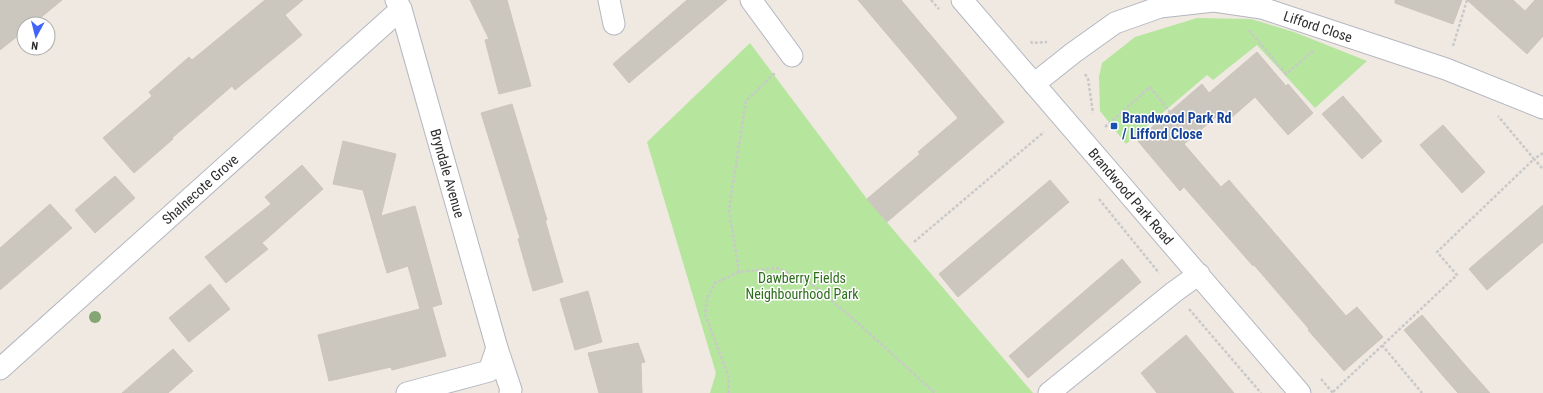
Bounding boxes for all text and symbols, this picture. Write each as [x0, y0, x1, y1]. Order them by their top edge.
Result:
street label: Lifford Close [1282, 8, 1355, 45]
north arrow [16, 16, 56, 56]
text: N [30, 39, 39, 52]
place label: Brandwood Park Rd / Lifford Close [1122, 110, 1231, 142]
marker: Brandwood Park Rd / Lifford Close [1109, 121, 1119, 131]
street label: Bryndale Avenue [427, 127, 468, 220]
street label: Brandwood Park Road [1085, 145, 1177, 248]
street label: Shalnecote Grove [159, 151, 242, 228]
park label: Dawberry Fields Neighbourhood Park [745, 270, 859, 302]

